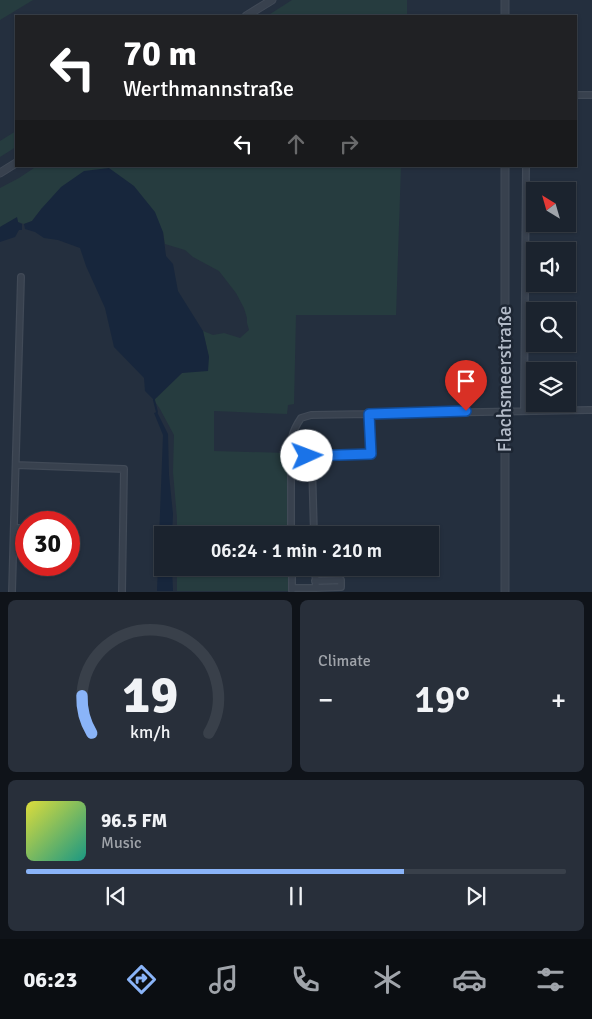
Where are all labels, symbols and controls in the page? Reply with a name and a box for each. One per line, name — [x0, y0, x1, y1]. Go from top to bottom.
text: 70 m — [123, 32, 197, 75]
icon: left — [40, 35, 105, 100]
text: Werthmannstraße — [123, 75, 294, 102]
icon: left — [229, 130, 257, 158]
icon: ahead — [282, 130, 310, 158]
icon: right — [335, 130, 363, 158]
north arrow — [526, 182, 576, 232]
map controls — [526, 182, 576, 412]
button: sound — [526, 242, 576, 292]
button: search — [526, 302, 576, 352]
street label: Flachsmeerstraße — [493, 306, 517, 452]
pin — [445, 360, 487, 411]
button: layers — [526, 362, 576, 412]
icon: arrive — [452, 367, 480, 395]
position arrow — [280, 429, 332, 481]
speed limit sign: 30 — [15, 511, 80, 576]
text: 06:24 · 1 min · 210 m — [211, 539, 382, 563]
text: Climate — [318, 651, 371, 671]
text: 19 — [122, 663, 178, 727]
text: 19° — [414, 676, 470, 723]
text: − — [318, 683, 333, 717]
text: + — [551, 683, 566, 717]
text: km/h — [130, 721, 170, 743]
text: 96.5 FM — [101, 809, 167, 833]
text: Music — [101, 833, 142, 853]
icon: previous — [102, 882, 130, 910]
icon: pause — [282, 882, 310, 910]
icon: next — [462, 882, 490, 910]
icon: directions — [124, 962, 159, 997]
icon: music — [206, 962, 241, 997]
icon: phone — [288, 962, 323, 997]
icon: climate — [370, 962, 405, 997]
icon: car — [452, 962, 487, 997]
icon: filters — [533, 962, 568, 997]
text: 06:23 — [23, 966, 77, 993]

